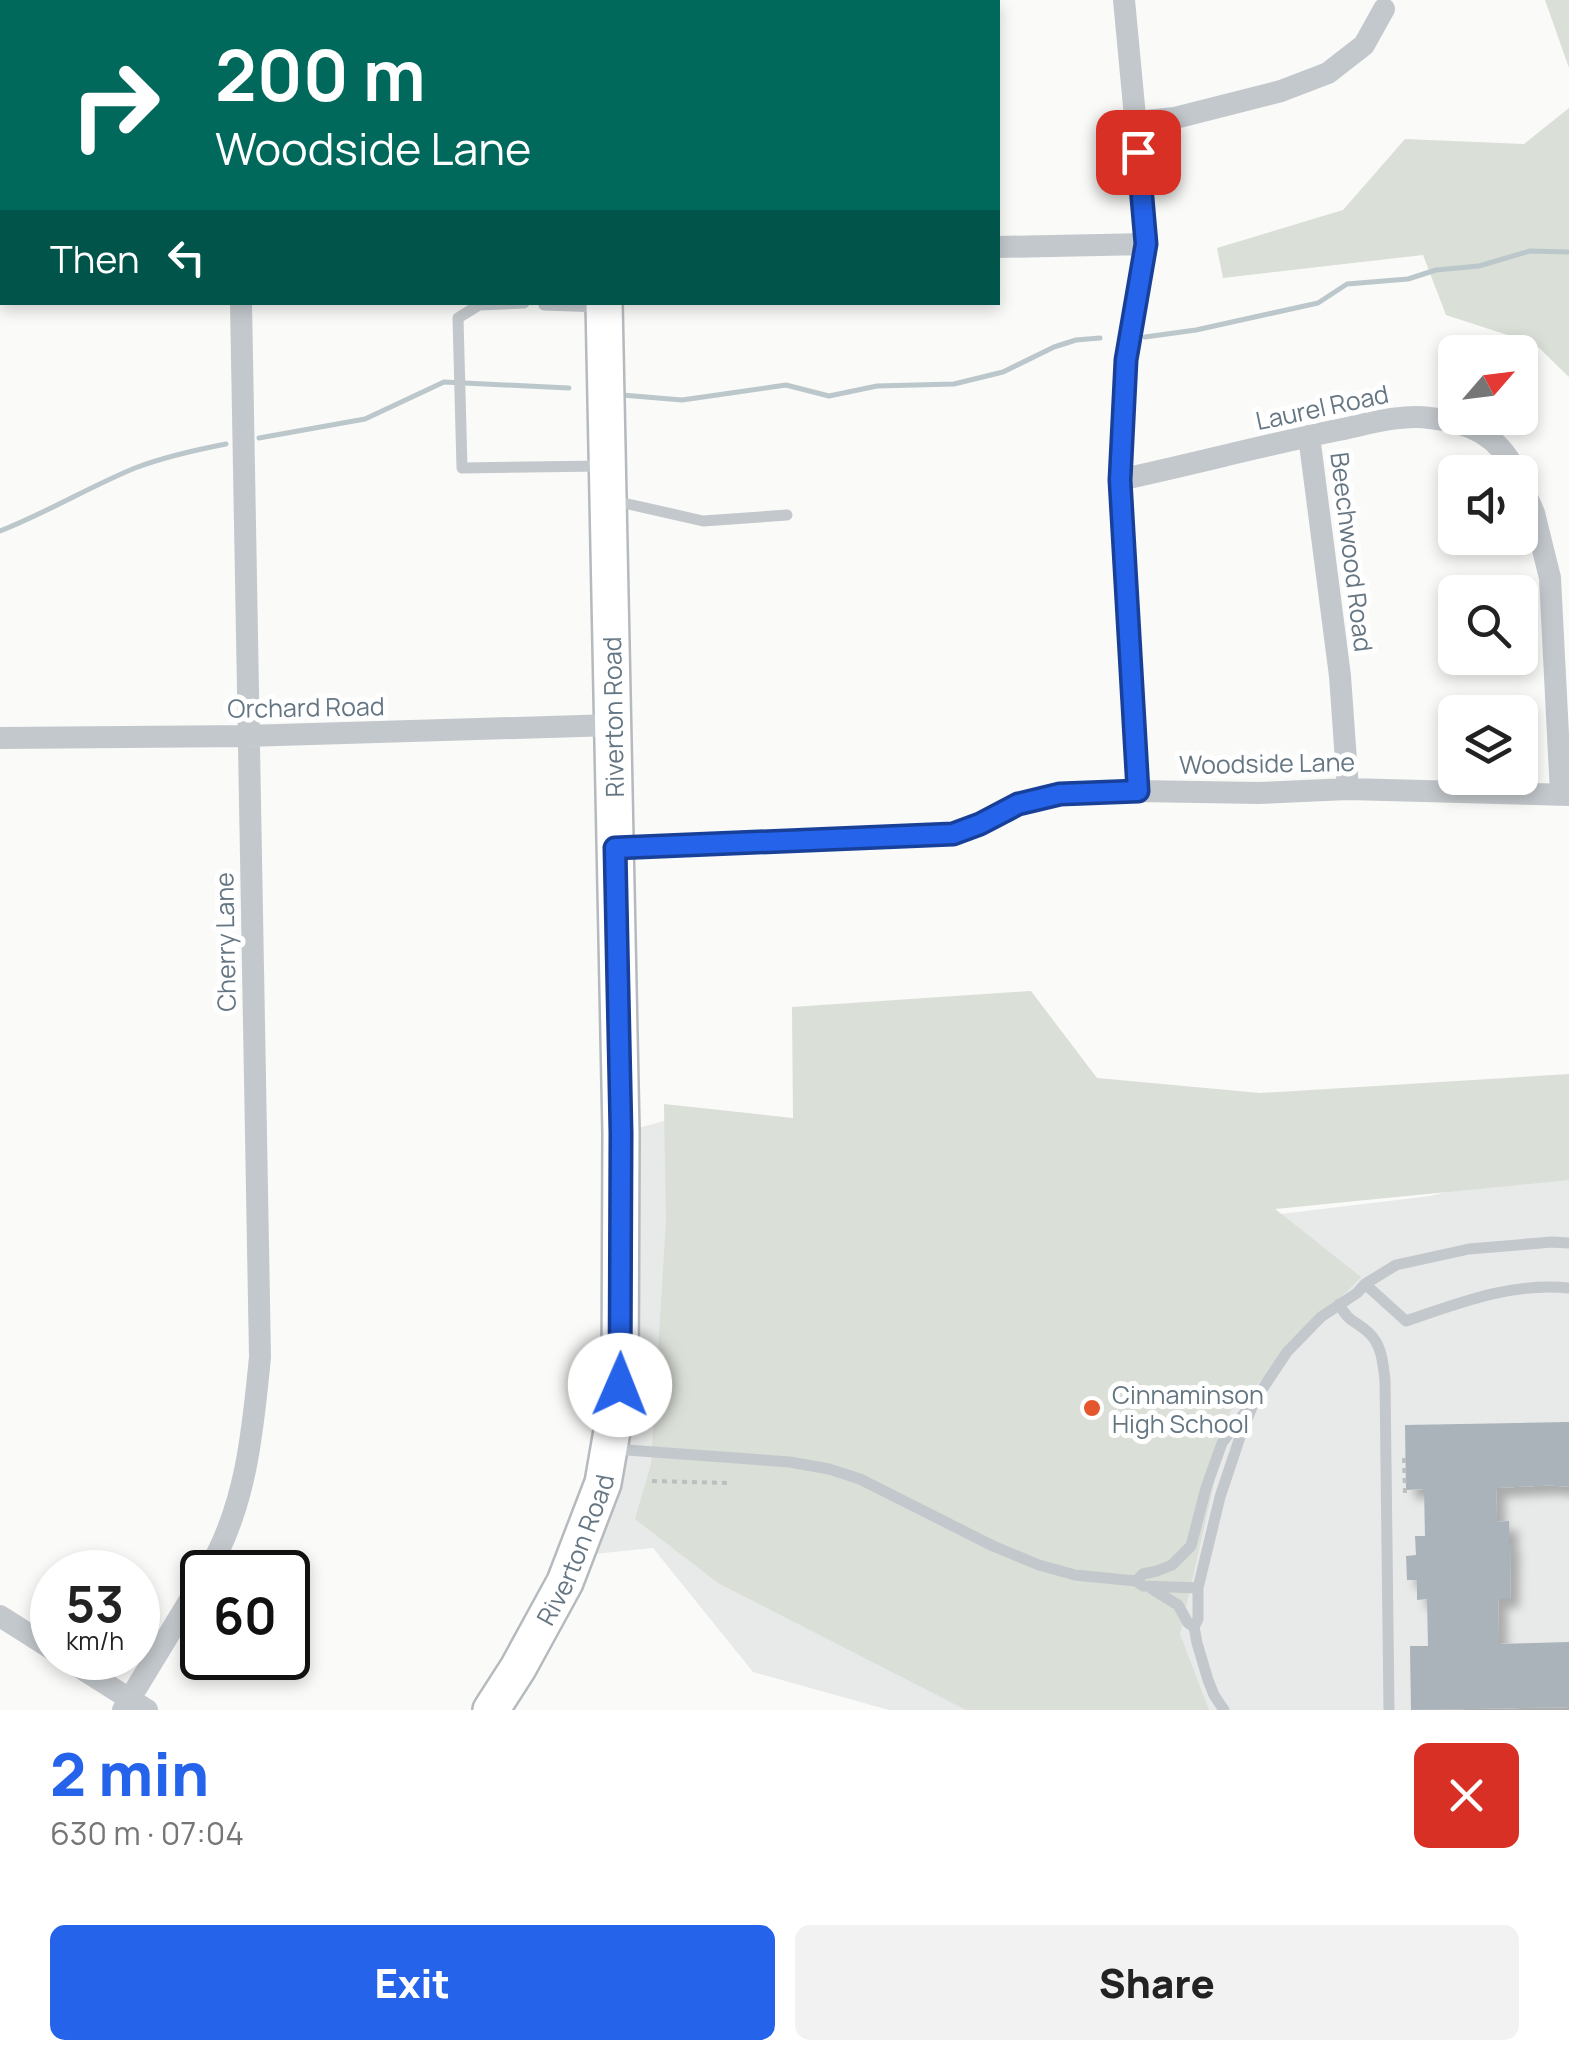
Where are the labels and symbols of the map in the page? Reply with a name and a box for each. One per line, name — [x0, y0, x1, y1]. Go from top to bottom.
pin — [1096, 110, 1181, 195]
north arrow — [1438, 335, 1538, 435]
street label: Laurel Road — [1252, 376, 1392, 438]
street label: Beechwood Road — [1322, 450, 1382, 654]
street label: Riverton Road — [594, 636, 632, 798]
street label: Orchard Road — [227, 688, 385, 726]
street label: Woodside Lane — [1179, 744, 1355, 782]
street label: Cherry Lane — [206, 872, 244, 1012]
position arrow — [568, 1333, 672, 1437]
place label: Cinnaminson High School — [1112, 1377, 1264, 1441]
marker: Cinnaminson High School — [1081, 1397, 1103, 1419]
street label: Riverton Road — [527, 1472, 622, 1631]
speed limit sign: 60 — [180, 1550, 310, 1680]

